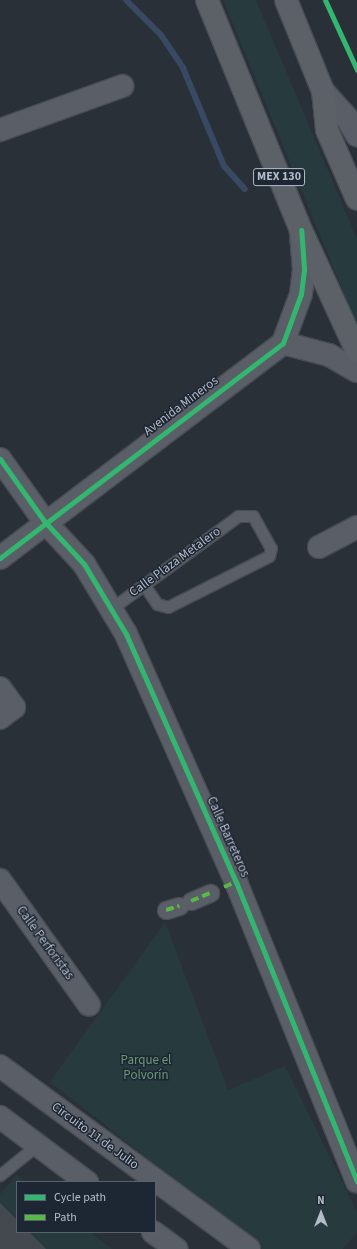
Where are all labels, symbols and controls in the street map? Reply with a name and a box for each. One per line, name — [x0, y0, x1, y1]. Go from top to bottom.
road number: MEX 130 — [253, 167, 305, 187]
street label: Avenida Mineros — [141, 373, 221, 439]
street label: Calle Plaza Metalero — [126, 524, 224, 600]
street label: Calle Barreteros — [203, 794, 253, 880]
street label: Calle Perforistas — [13, 903, 77, 983]
park label: Parque el Polvorín — [121, 1053, 171, 1084]
street label: Circuito 11 de Julio — [48, 1099, 142, 1173]
legend — [16, 1181, 156, 1233]
text: Cycle path — [54, 1189, 106, 1206]
north arrow — [301, 1193, 341, 1233]
text: N — [317, 1193, 325, 1208]
text: Path — [54, 1209, 77, 1226]

